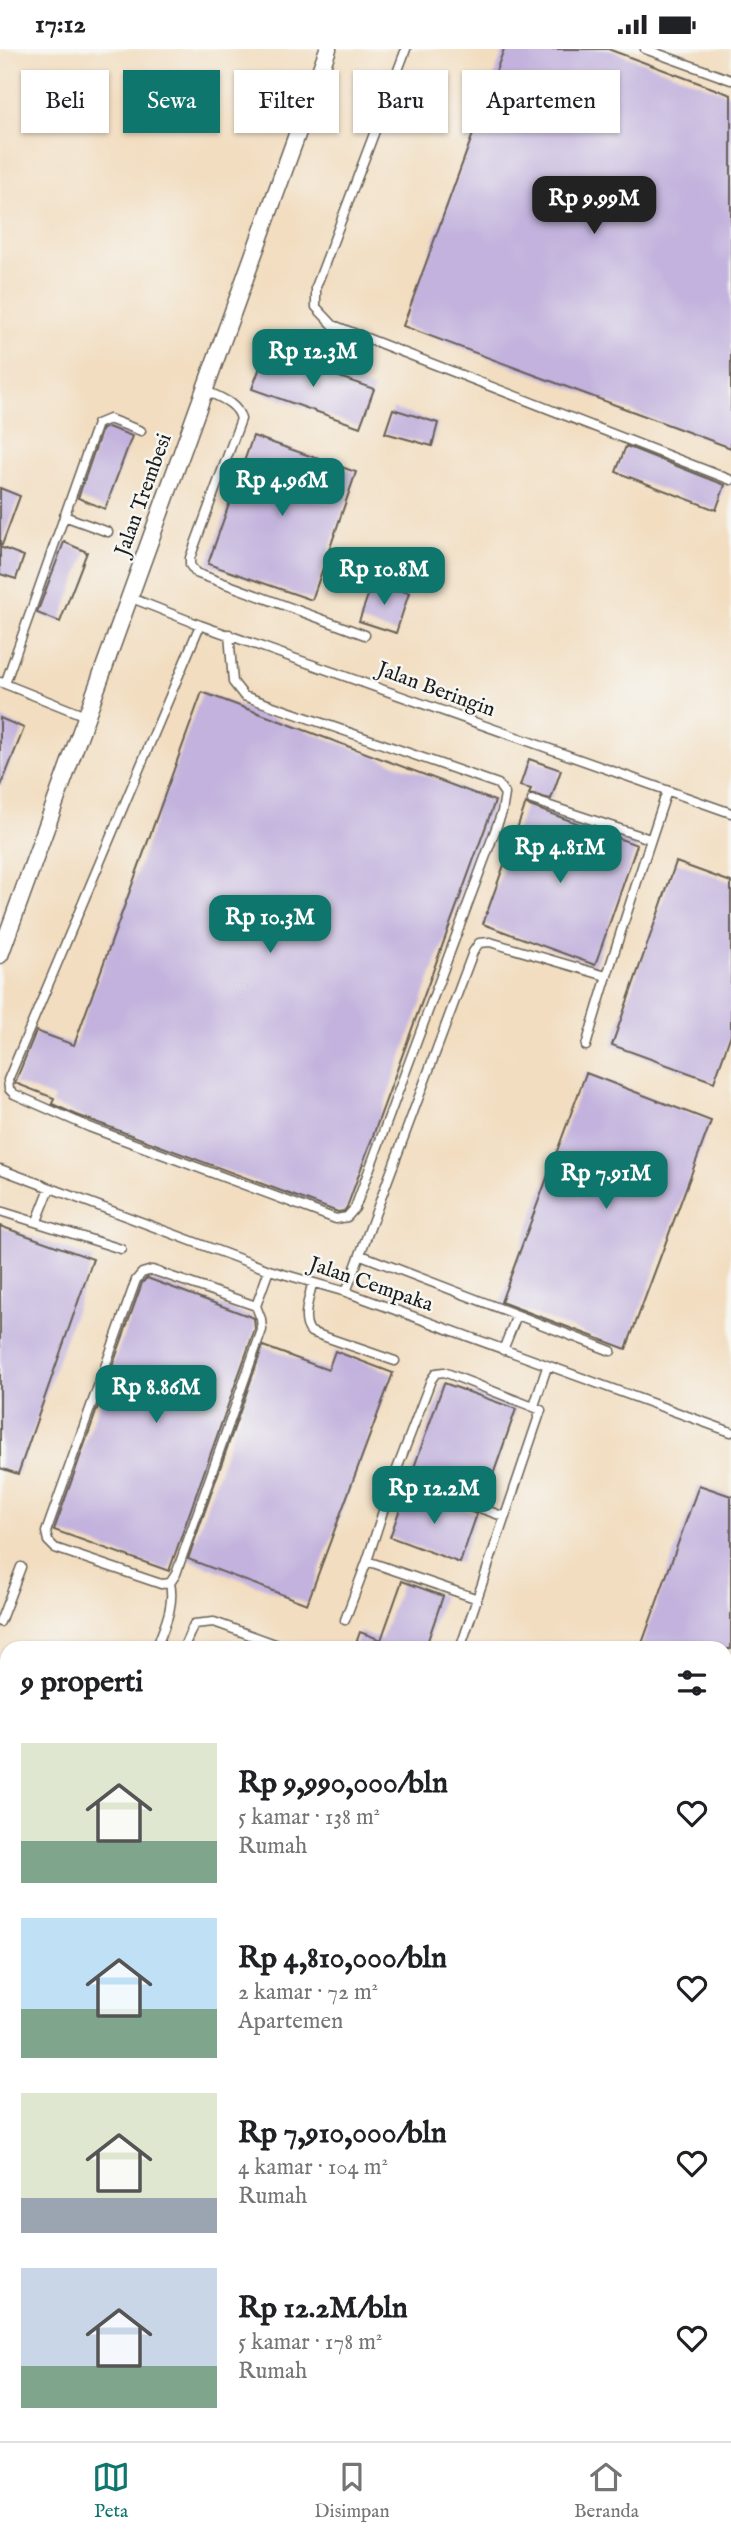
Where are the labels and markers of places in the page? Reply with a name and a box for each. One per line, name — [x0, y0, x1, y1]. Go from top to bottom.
pin: Rp 9.99M — [522, 177, 666, 236]
pin: Rp 12.3M — [241, 329, 385, 389]
pin: Rp 4.96M — [210, 459, 354, 518]
pin: Rp 10.8M — [312, 547, 456, 607]
pin: Rp 4.81M — [488, 825, 632, 885]
pin: Rp 10.3M — [198, 895, 342, 955]
pin: Rp 7.91M — [534, 1151, 678, 1211]
pin: Rp 8.86M — [84, 1365, 228, 1425]
pin: Rp 12.2M — [362, 1467, 506, 1526]

